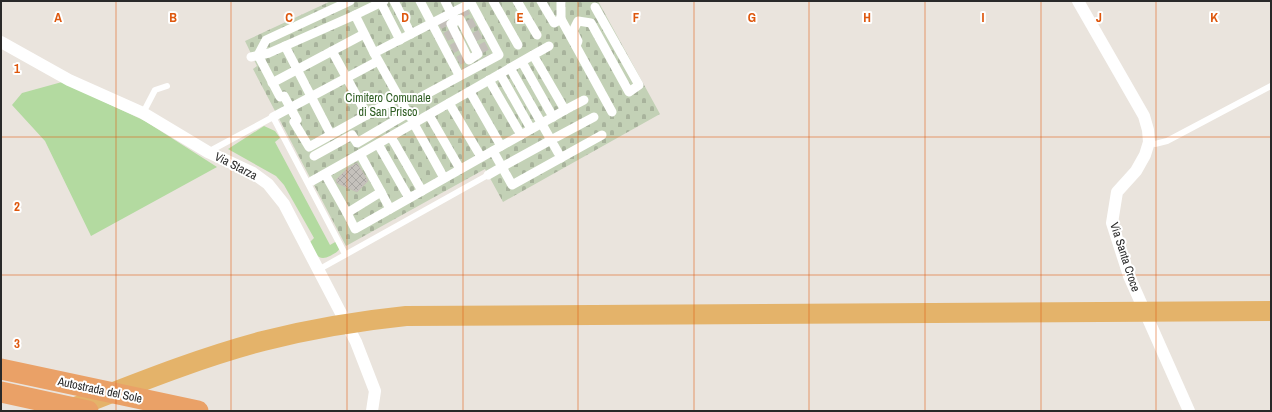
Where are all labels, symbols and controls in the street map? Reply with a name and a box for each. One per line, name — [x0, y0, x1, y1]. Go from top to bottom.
text: A — [54, 9, 62, 26]
text: B — [169, 9, 177, 26]
text: C — [285, 9, 293, 26]
text: D — [401, 9, 409, 26]
text: E — [516, 9, 524, 26]
text: F — [633, 9, 640, 26]
text: G — [748, 9, 756, 26]
text: H — [863, 9, 871, 26]
text: I — [982, 9, 985, 26]
text: J — [1096, 9, 1102, 26]
text: K — [1210, 9, 1218, 26]
text: 1 — [14, 60, 20, 77]
park label: Cimitero Comunale di San Prisco — [345, 90, 431, 120]
street label: Via Starza — [212, 148, 260, 184]
text: 2 — [14, 198, 20, 215]
street label: Via Santa Croce — [1106, 220, 1144, 294]
text: 3 — [14, 335, 20, 352]
street label: Autostrada del Sole — [55, 373, 144, 407]

